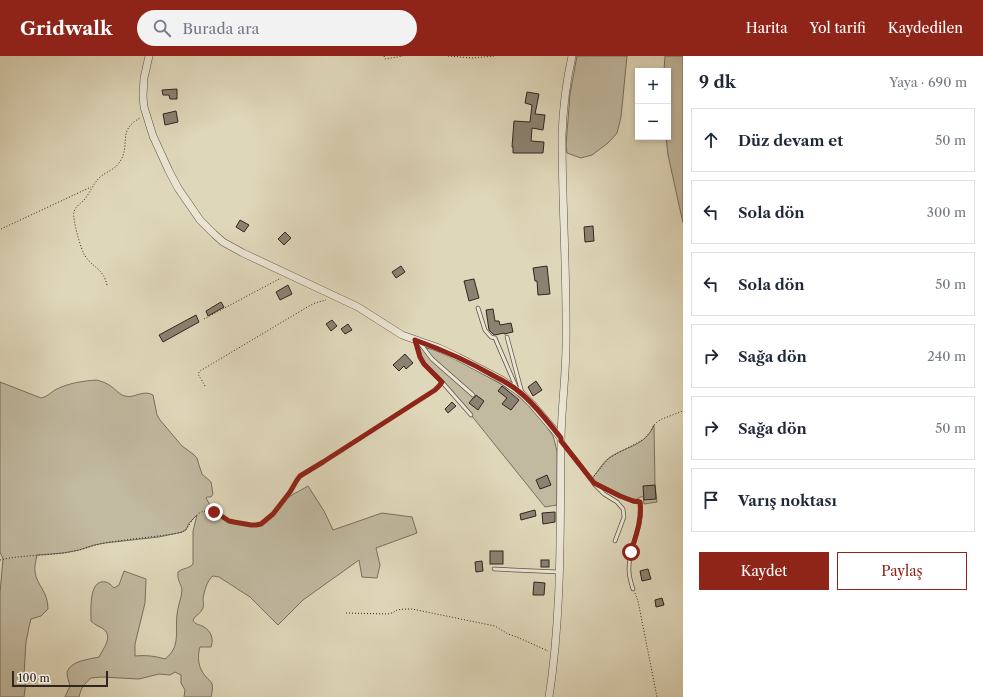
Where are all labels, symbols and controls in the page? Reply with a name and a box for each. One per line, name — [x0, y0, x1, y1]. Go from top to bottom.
search box — [137, 10, 417, 46]
text: Gridwalk — [20, 17, 113, 40]
icon: search — [151, 17, 173, 39]
text: Burada ara — [183, 19, 259, 38]
text: Harita — [746, 19, 788, 37]
text: Yol tarifi — [810, 19, 866, 37]
text: Kaydedilen — [888, 19, 963, 37]
map controls — [635, 68, 671, 140]
button: + — [635, 68, 671, 104]
text: 9 dk — [699, 72, 736, 92]
text: Yaya · 690 m — [889, 74, 967, 90]
button: − — [635, 104, 671, 140]
icon: ahead — [700, 129, 722, 151]
text: Düz devam et — [738, 131, 843, 150]
text: 50 m — [935, 132, 966, 148]
icon: left — [700, 201, 722, 223]
text: Sola dön — [738, 203, 805, 222]
text: 300 m — [927, 204, 966, 220]
icon: left — [700, 273, 722, 295]
text: Sola dön — [738, 275, 805, 294]
text: 50 m — [935, 276, 966, 292]
icon: right — [700, 345, 722, 367]
text: Sağa dön — [738, 347, 807, 366]
text: 240 m — [927, 348, 966, 364]
icon: right — [700, 417, 722, 439]
text: Sağa dön — [738, 419, 807, 438]
text: 50 m — [935, 420, 966, 436]
icon: arrive — [700, 489, 722, 511]
text: Varış noktası — [738, 491, 837, 510]
route end — [205, 503, 223, 521]
route start — [622, 543, 640, 561]
button: Kaydet — [699, 552, 829, 590]
button: Paylaş — [837, 552, 967, 590]
scale bar — [12, 669, 108, 688]
text: 100 m — [18, 671, 50, 685]

